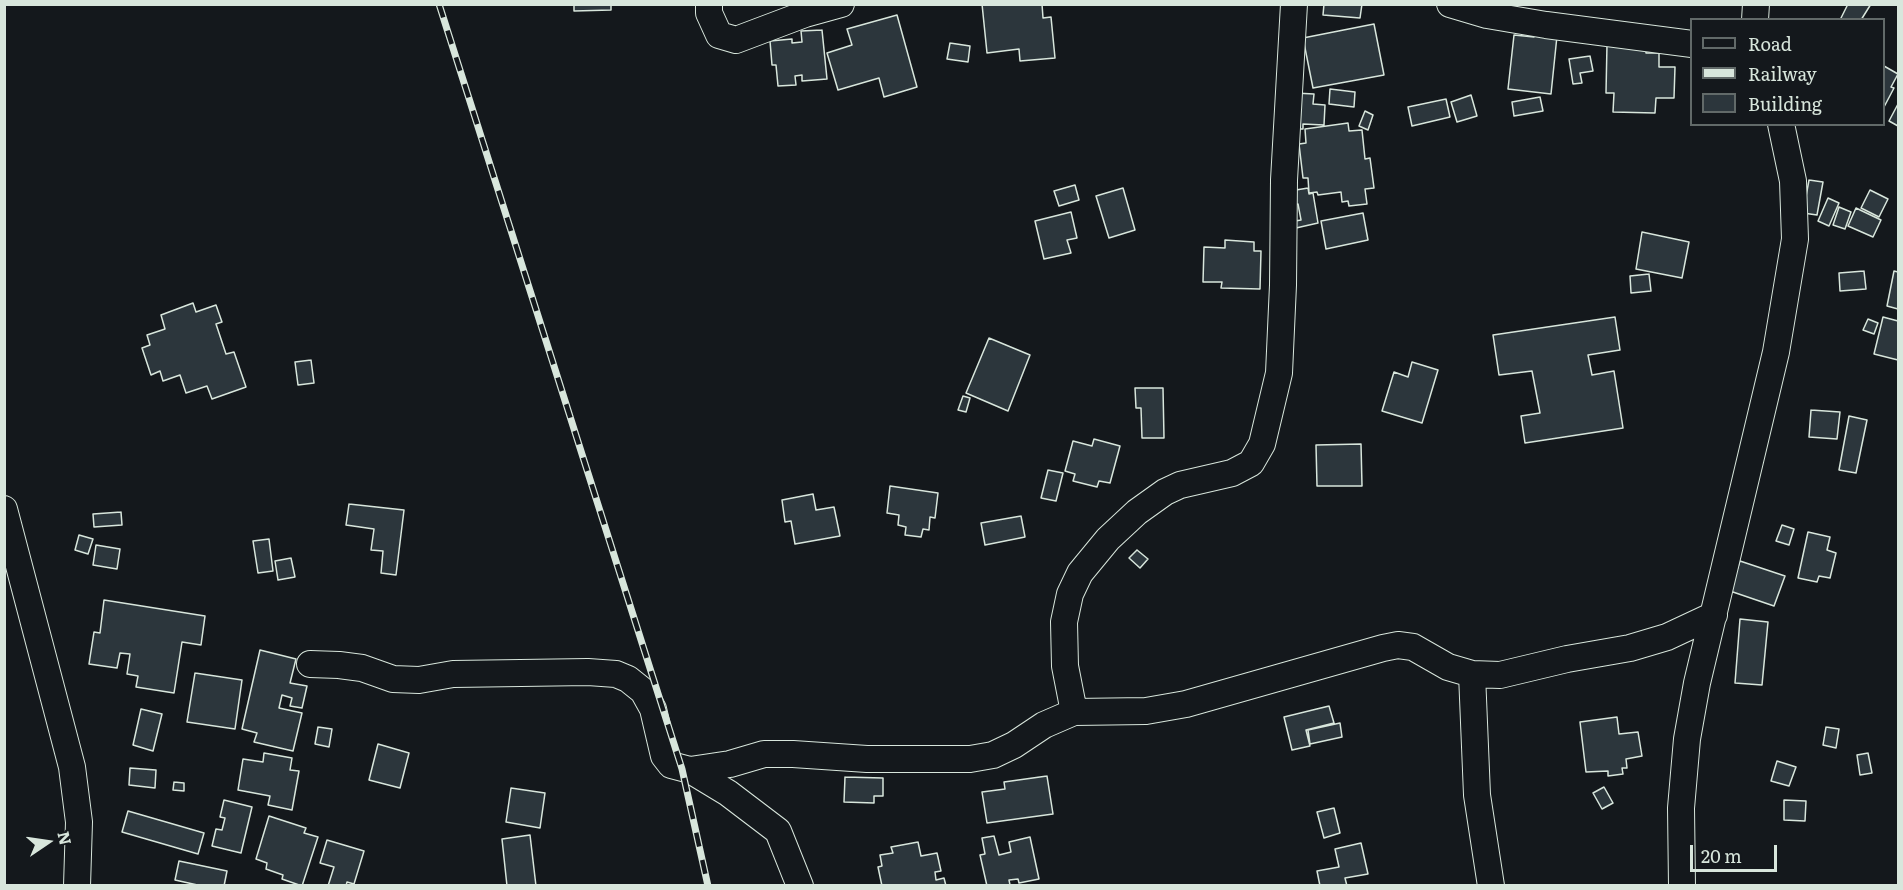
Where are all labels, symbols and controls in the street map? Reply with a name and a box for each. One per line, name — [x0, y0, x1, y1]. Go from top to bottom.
legend — [1690, 18, 1885, 126]
text: Road — [1748, 30, 1792, 57]
text: Railway — [1748, 60, 1817, 87]
text: Building — [1748, 90, 1822, 117]
north arrow — [18, 812, 78, 872]
text: N — [52, 829, 79, 847]
scale bar — [1693, 833, 1780, 871]
text: 20 m — [1701, 842, 1742, 869]

